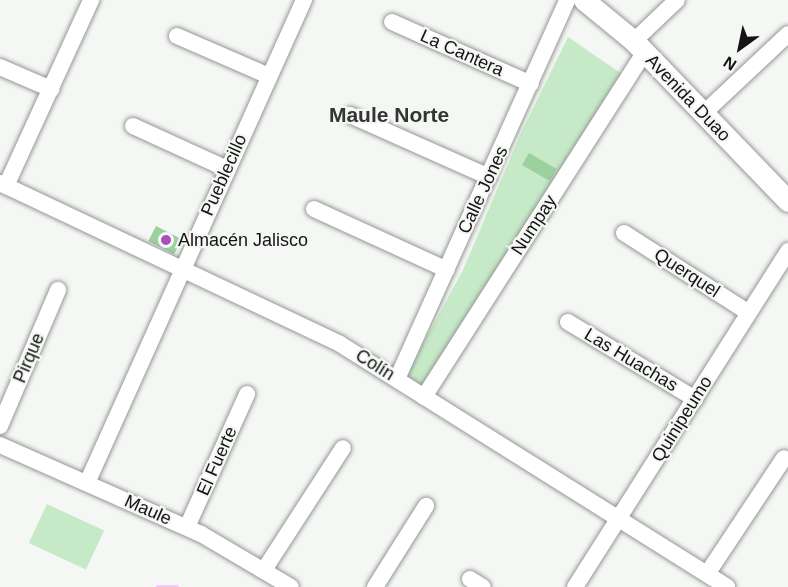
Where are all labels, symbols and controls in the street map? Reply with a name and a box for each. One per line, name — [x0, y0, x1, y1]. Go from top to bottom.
north arrow — [710, 18, 770, 78]
street label: La Cantera — [417, 25, 507, 81]
street label: Avenida Duao — [641, 50, 735, 146]
text: N — [720, 53, 739, 74]
district label: Maule Norte — [329, 102, 449, 128]
street label: Pueblecillo — [196, 131, 252, 219]
street label: Calle Jones — [453, 143, 513, 237]
street label: Numpay — [507, 191, 561, 259]
place label: Almacén Jalisco — [178, 229, 308, 251]
marker: Almacén Jalisco — [159, 233, 173, 247]
street label: Querquel — [650, 244, 724, 302]
street label: Las Huachas — [580, 324, 682, 396]
street label: Pirque — [9, 330, 49, 386]
street label: Colín — [351, 345, 399, 385]
street label: Quinipeumo — [647, 372, 717, 466]
street label: El Fuerte — [192, 423, 242, 499]
street label: Maule — [121, 490, 175, 530]

